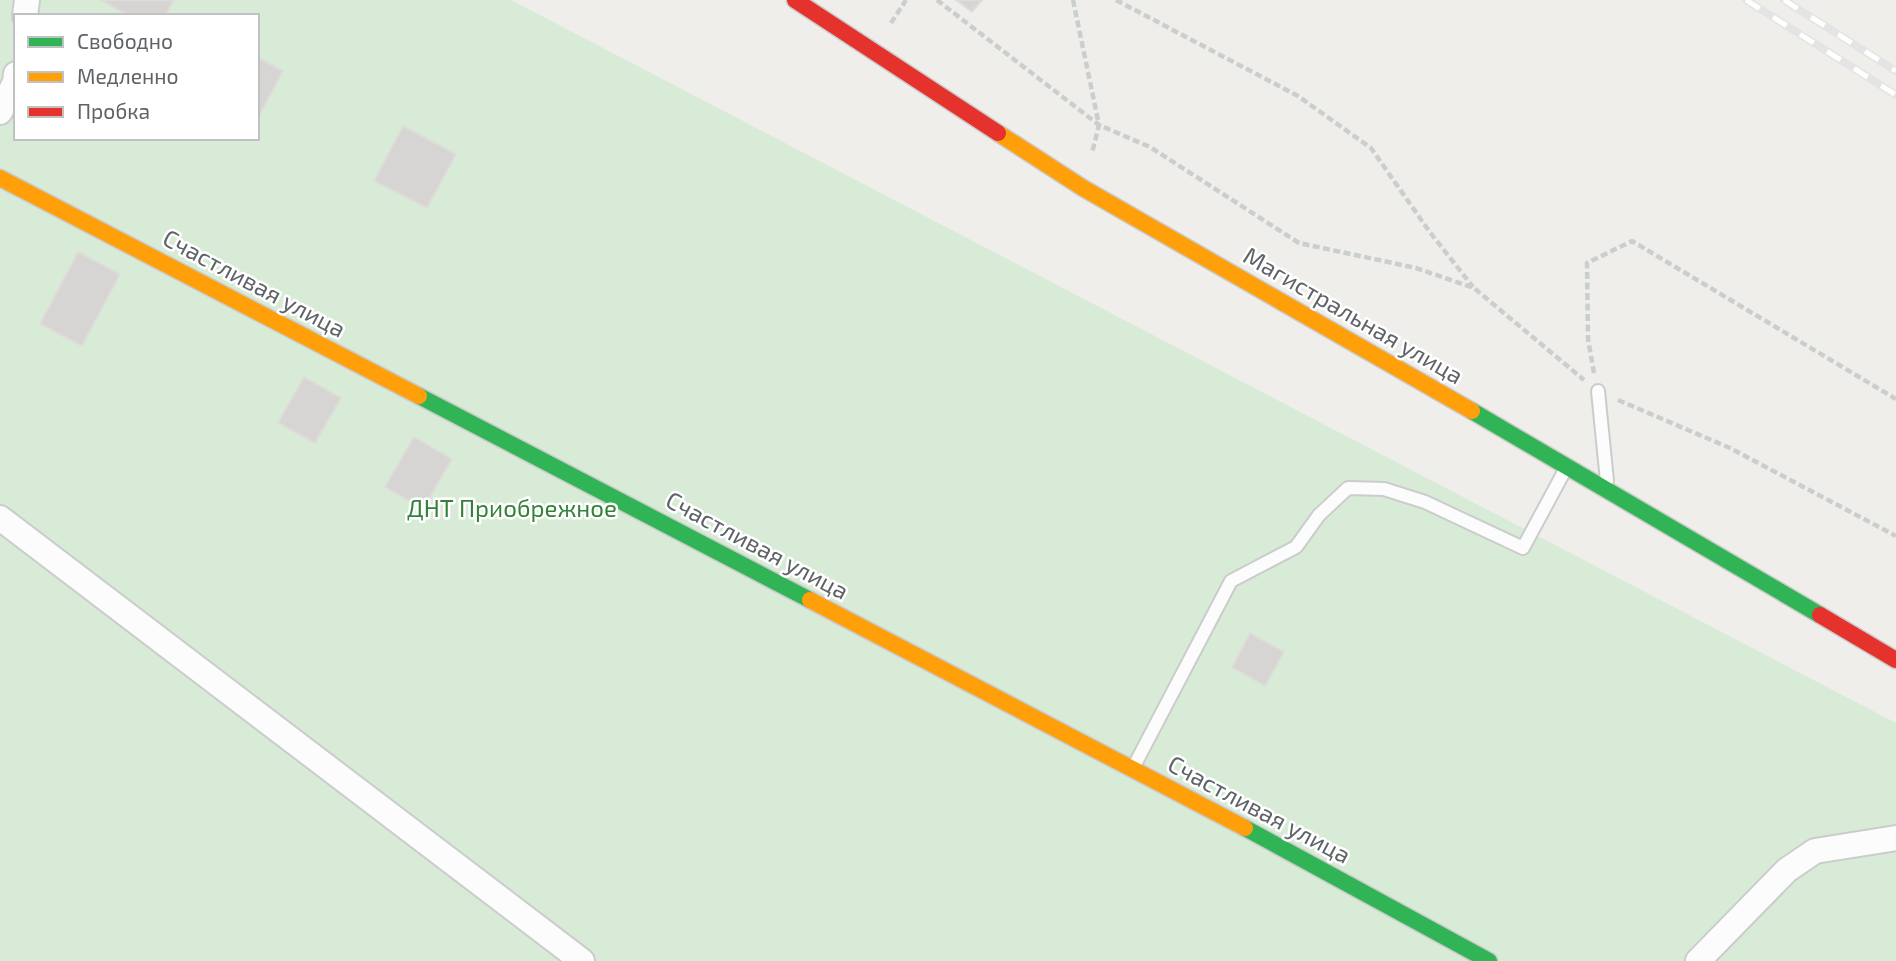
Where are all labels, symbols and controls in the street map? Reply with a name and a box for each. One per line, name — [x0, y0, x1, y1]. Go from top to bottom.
legend — [14, 14, 259, 140]
text: Свободно — [77, 28, 173, 53]
text: Медленно — [77, 63, 179, 88]
text: Пробка — [77, 98, 150, 123]
street label: Счастливая улица — [158, 222, 351, 344]
street label: Магистральная улица — [1238, 240, 1469, 390]
street label: Счастливая улица — [661, 484, 854, 606]
park label: ДНТ Приобрежное — [407, 493, 617, 522]
street label: Счастливая улица — [1163, 748, 1356, 870]

